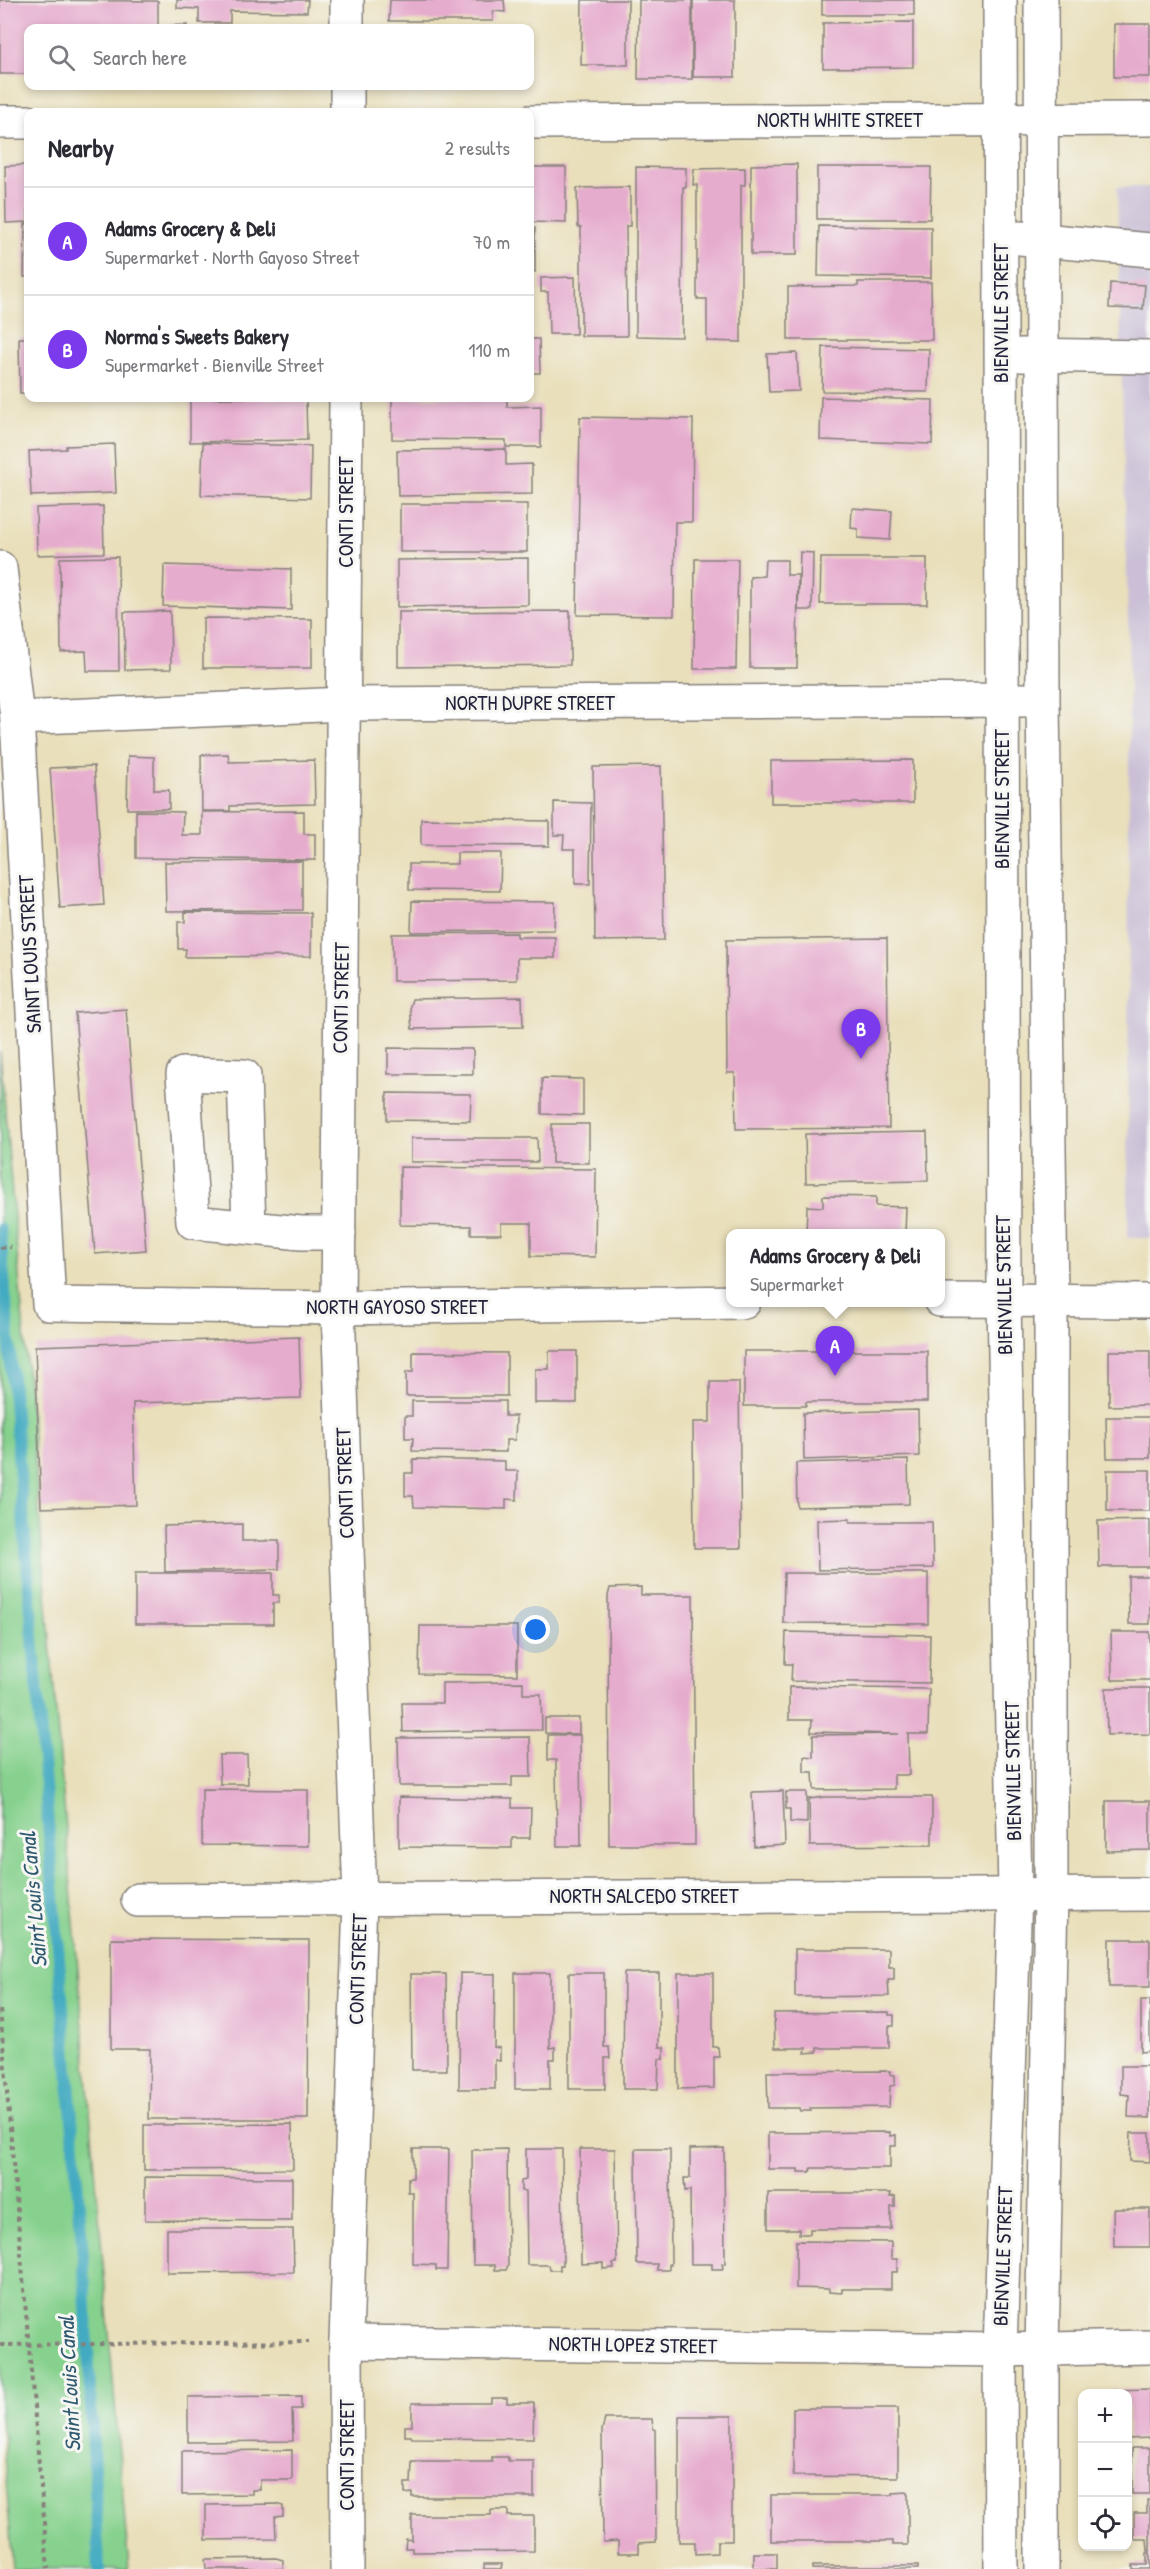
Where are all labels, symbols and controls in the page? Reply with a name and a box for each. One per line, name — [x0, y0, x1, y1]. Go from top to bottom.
search box — [24, 24, 534, 90]
icon: search — [45, 41, 78, 74]
text: Search here — [93, 42, 187, 72]
street label: NORTH WHITE STREET — [757, 105, 924, 134]
text: Nearby — [48, 130, 114, 165]
text: 2 results — [445, 134, 510, 161]
text: Adams Grocery & Deli — [105, 213, 276, 243]
text: A — [63, 228, 72, 255]
text: 70 m — [473, 228, 510, 255]
street label: BIENVILLE STREET — [986, 242, 1015, 383]
text: Supermarket · North Gayoso Street — [105, 243, 359, 270]
text: Norma's Sweets Bakery — [105, 321, 289, 351]
text: B — [62, 336, 73, 363]
text: 110 m — [468, 336, 510, 363]
text: Supermarket · Bienville Street — [105, 351, 324, 378]
street label: CONTI STREET — [331, 455, 360, 568]
street label: NORTH DUPRE STREET — [445, 688, 616, 717]
street label: BIENVILLE STREET — [987, 728, 1016, 869]
street label: SAINT LOUIS STREET — [11, 873, 48, 1034]
street label: CONTI STREET — [325, 941, 356, 1054]
pin: B — [842, 1010, 880, 1059]
street label: BIENVILLE STREET — [988, 1214, 1019, 1355]
popup — [726, 1229, 945, 1307]
text: Adams Grocery & Deli — [750, 1240, 921, 1270]
text: Supermarket — [750, 1270, 844, 1297]
street label: NORTH GAYOSO STREET — [306, 1292, 489, 1321]
pin: A — [816, 1326, 854, 1376]
street label: CONTI STREET — [328, 1426, 361, 1539]
your location — [521, 1615, 550, 1644]
street label: BIENVILLE STREET — [997, 1700, 1028, 1841]
water label: Saint Louis Canal — [12, 1830, 54, 1969]
street label: NORTH SALCEDO STREET — [549, 1881, 740, 1910]
street label: CONTI STREET — [341, 1912, 374, 2025]
street label: BIENVILLE STREET — [986, 2184, 1019, 2326]
water label: Saint Louis Canal — [50, 2314, 88, 2453]
street label: NORTH LOPEZ STREET — [548, 2329, 719, 2360]
map controls — [1078, 2389, 1132, 2551]
button: + — [1078, 2389, 1132, 2443]
street label: CONTI STREET — [332, 2398, 361, 2511]
button: − — [1078, 2443, 1132, 2497]
button: locate — [1078, 2497, 1132, 2551]

